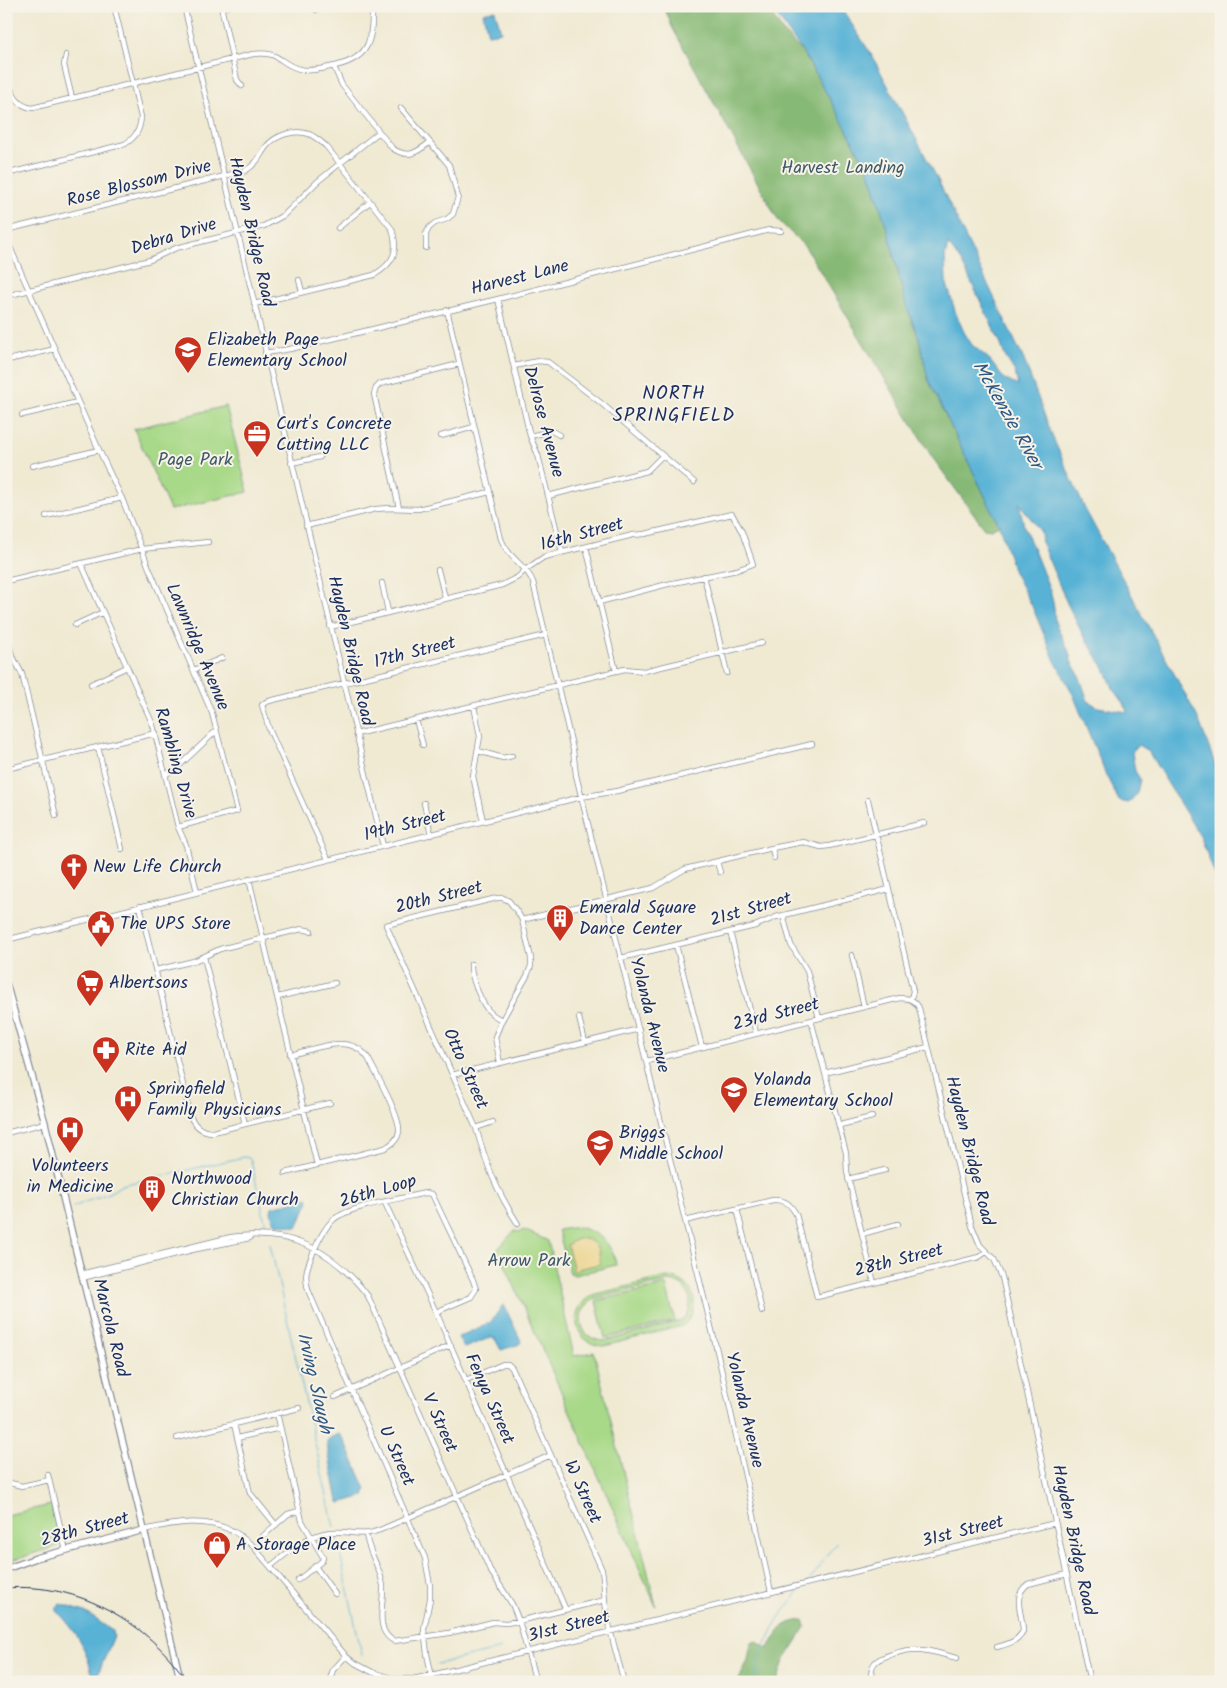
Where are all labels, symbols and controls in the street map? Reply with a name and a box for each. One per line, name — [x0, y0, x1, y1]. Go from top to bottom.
street label: Rose Blossom Drive — [64, 152, 214, 216]
street label: Hayden Bridge Road — [220, 154, 283, 311]
park label: Harvest Landing — [781, 154, 905, 183]
street label: Debra Drive — [128, 210, 220, 264]
street label: Harvest Lane — [468, 252, 572, 304]
place label: Elizabeth Page Elementary School — [207, 326, 348, 376]
school or university icon: Elizabeth Page Elementary School — [173, 335, 203, 374]
water label: McKenzie River — [964, 355, 1052, 478]
street label: Delrose Avenue — [514, 363, 572, 481]
district label: NORTH SPRINGFIELD — [613, 379, 735, 431]
place label: Curt's Concrete Cutting LLC — [276, 410, 392, 460]
office icon: Curt's Concrete Cutting LLC — [242, 419, 272, 458]
park label: Page Park — [158, 446, 233, 475]
street label: 16th Street — [537, 510, 628, 560]
street label: Hayden Bridge Road — [319, 573, 382, 730]
street label: Lawnridge Avenue — [157, 579, 237, 715]
street label: 17th Street — [371, 629, 460, 677]
street label: Rambling Drive — [145, 704, 205, 822]
street label: 19th Street — [361, 802, 450, 850]
church icon: New Life Church — [59, 852, 89, 891]
place label: New Life Church — [93, 853, 222, 882]
street label: 20th Street — [392, 873, 487, 923]
street label: 21st Street — [707, 884, 796, 935]
place label: Emerald Square Dance Center — [579, 894, 696, 944]
building icon: Emerald Square Dance Center — [545, 903, 575, 942]
public building icon: The UPS Store — [86, 909, 116, 948]
place label: The UPS Store — [120, 910, 231, 939]
street label: Yolanda Avenue — [621, 954, 677, 1076]
supermarket icon: Albertsons — [75, 968, 105, 1007]
place label: Albertsons — [109, 969, 188, 998]
street label: 23rd Street — [730, 990, 823, 1040]
street label: Otto Street — [434, 1024, 496, 1115]
pharmacy icon: Rite Aid — [91, 1035, 121, 1074]
place label: Rite Aid — [125, 1036, 187, 1065]
place label: Yolanda Elementary School — [753, 1066, 894, 1116]
street label: Hayden Bridge Road — [936, 1073, 1002, 1230]
place label: Springfield Family Physicians — [147, 1075, 282, 1125]
school or university icon: Yolanda Elementary School — [719, 1075, 749, 1114]
hospital icon: Springfield Family Physicians — [113, 1084, 143, 1123]
hospital icon: Volunteers in Medicine — [55, 1115, 85, 1154]
place label: Briggs Middle School — [619, 1119, 724, 1169]
school or university icon: Briggs Middle School — [585, 1128, 615, 1167]
place label: Volunteers in Medicine — [27, 1152, 113, 1202]
place label: Northwood Christian Church — [171, 1165, 299, 1215]
street label: 26th Loop — [336, 1167, 420, 1217]
building icon: Northwood Christian Church — [137, 1174, 167, 1213]
street label: 28th Street — [851, 1236, 948, 1286]
park label: Arrow Park — [488, 1247, 571, 1276]
street label: Marcola Road — [84, 1276, 137, 1381]
water label: Irving Slough — [288, 1329, 341, 1438]
street label: Fenya Street — [456, 1349, 522, 1450]
street label: Yolanda Avenue — [717, 1349, 771, 1471]
street label: V Street — [413, 1389, 465, 1458]
street label: U Street — [370, 1421, 423, 1492]
street label: W Street — [555, 1456, 609, 1529]
street label: Hayden Bridge Road — [1043, 1462, 1103, 1619]
street label: 28th Street — [37, 1504, 134, 1556]
street label: 31st Street — [919, 1508, 1008, 1556]
shop icon: A Storage Place — [202, 1530, 232, 1569]
place label: A Storage Place — [236, 1531, 356, 1560]
street label: 31st Street — [525, 1603, 614, 1651]

